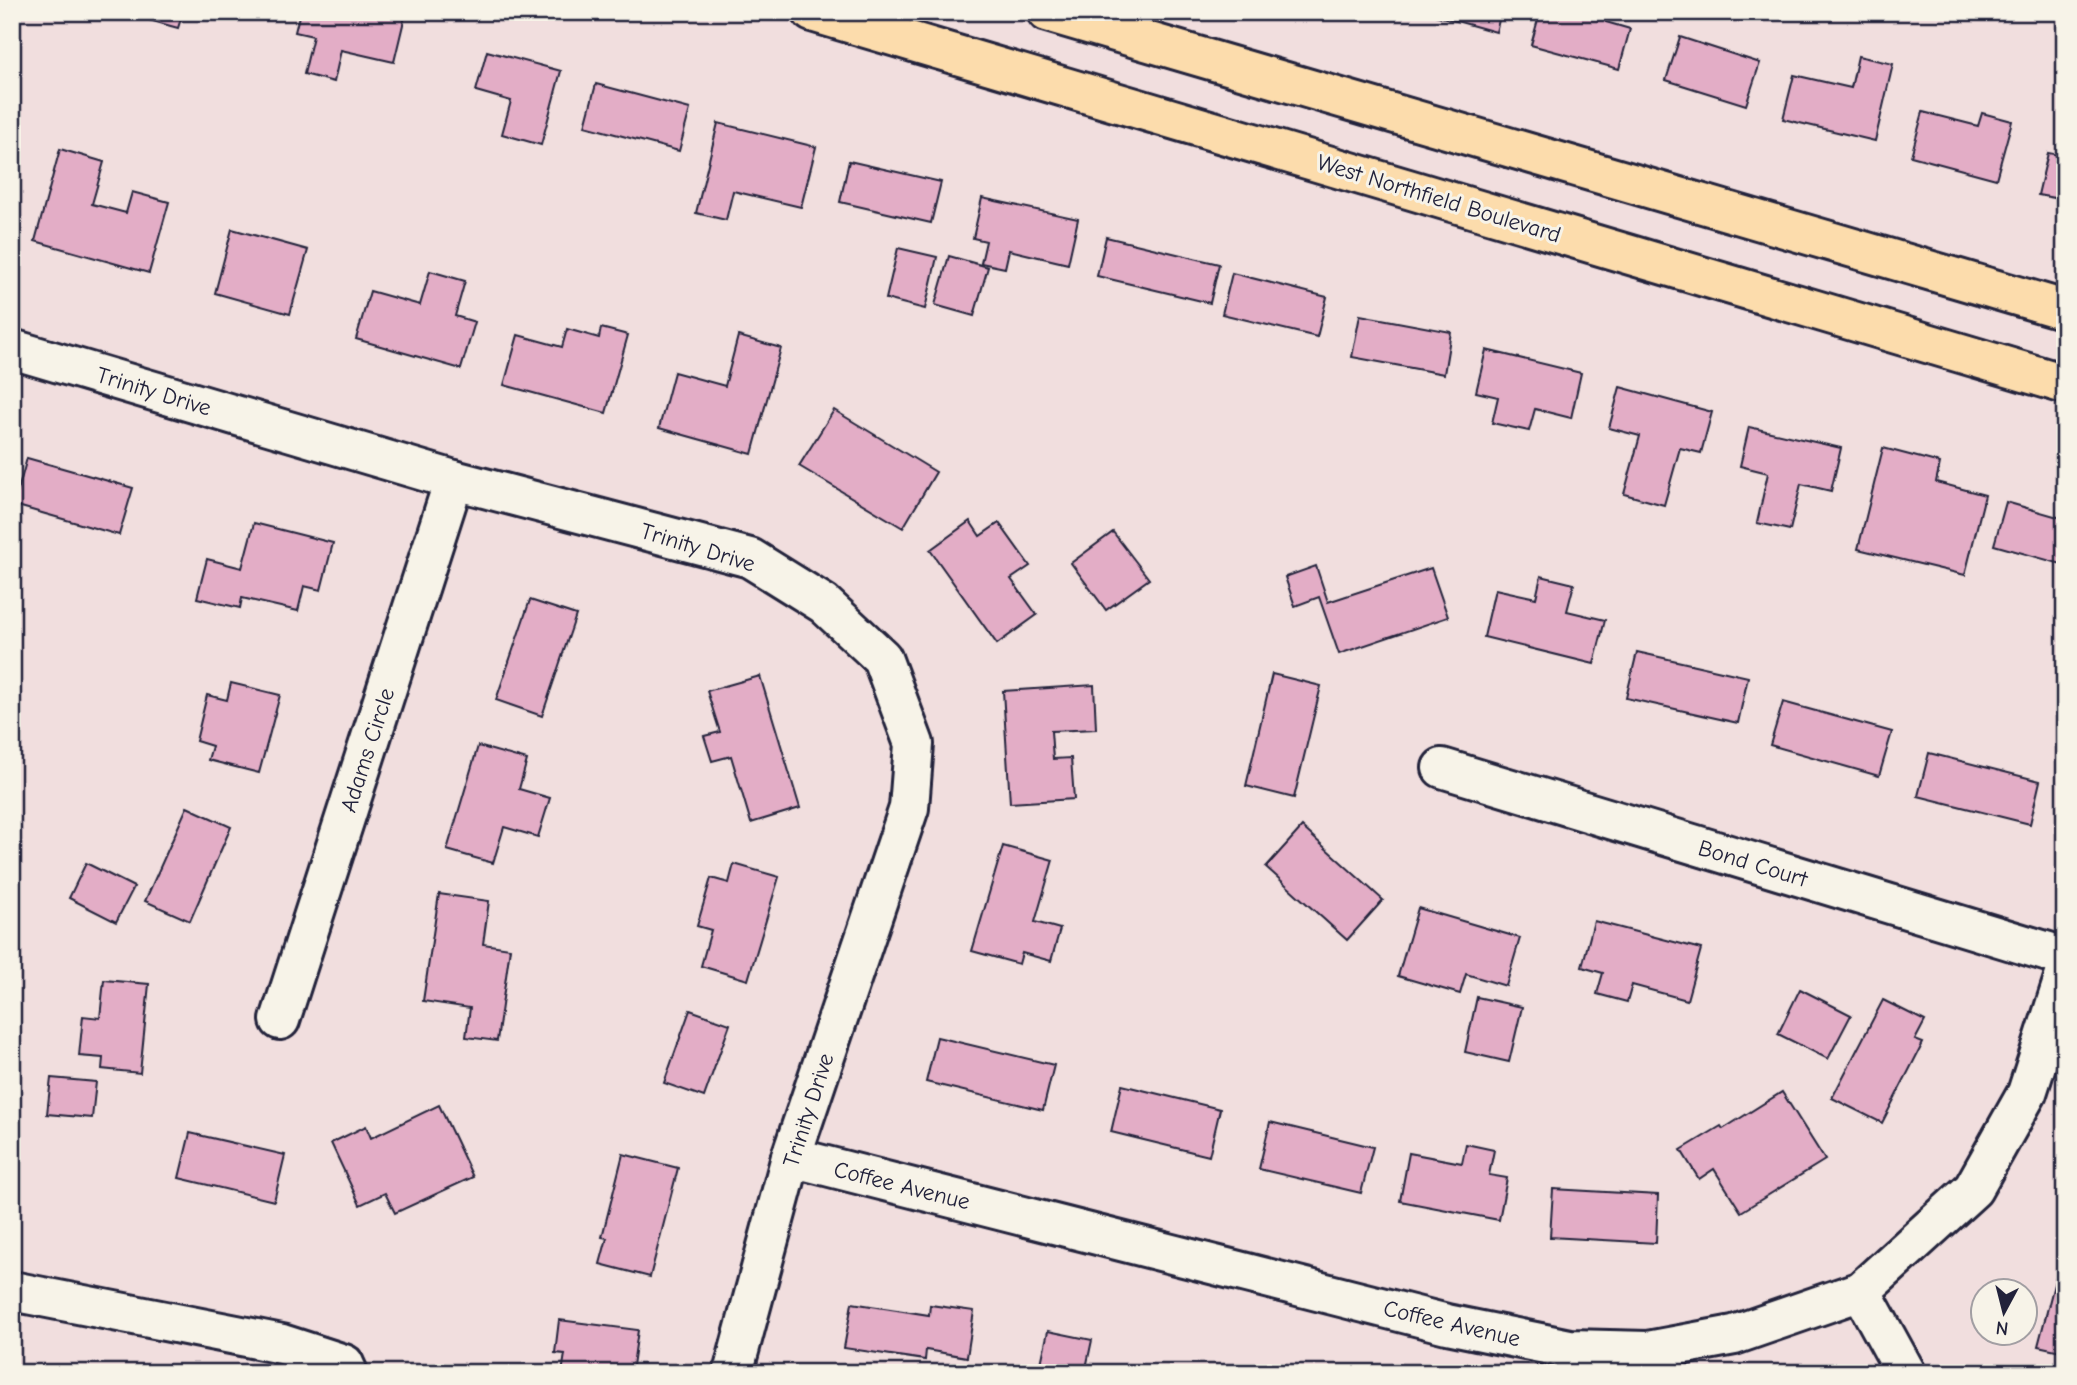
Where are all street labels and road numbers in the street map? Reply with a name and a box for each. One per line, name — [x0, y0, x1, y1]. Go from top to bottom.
street label: West Northfield Boulevard — [1314, 149, 1564, 248]
street label: Trinity Drive — [93, 361, 214, 422]
street label: Trinity Drive — [637, 517, 758, 578]
street label: Adams Circle — [335, 685, 400, 816]
street label: Bond Court — [1695, 834, 1812, 893]
street label: Trinity Drive — [777, 1050, 840, 1171]
street label: Coffee Avenue — [831, 1156, 973, 1215]
street label: Coffee Avenue — [1381, 1295, 1523, 1352]

